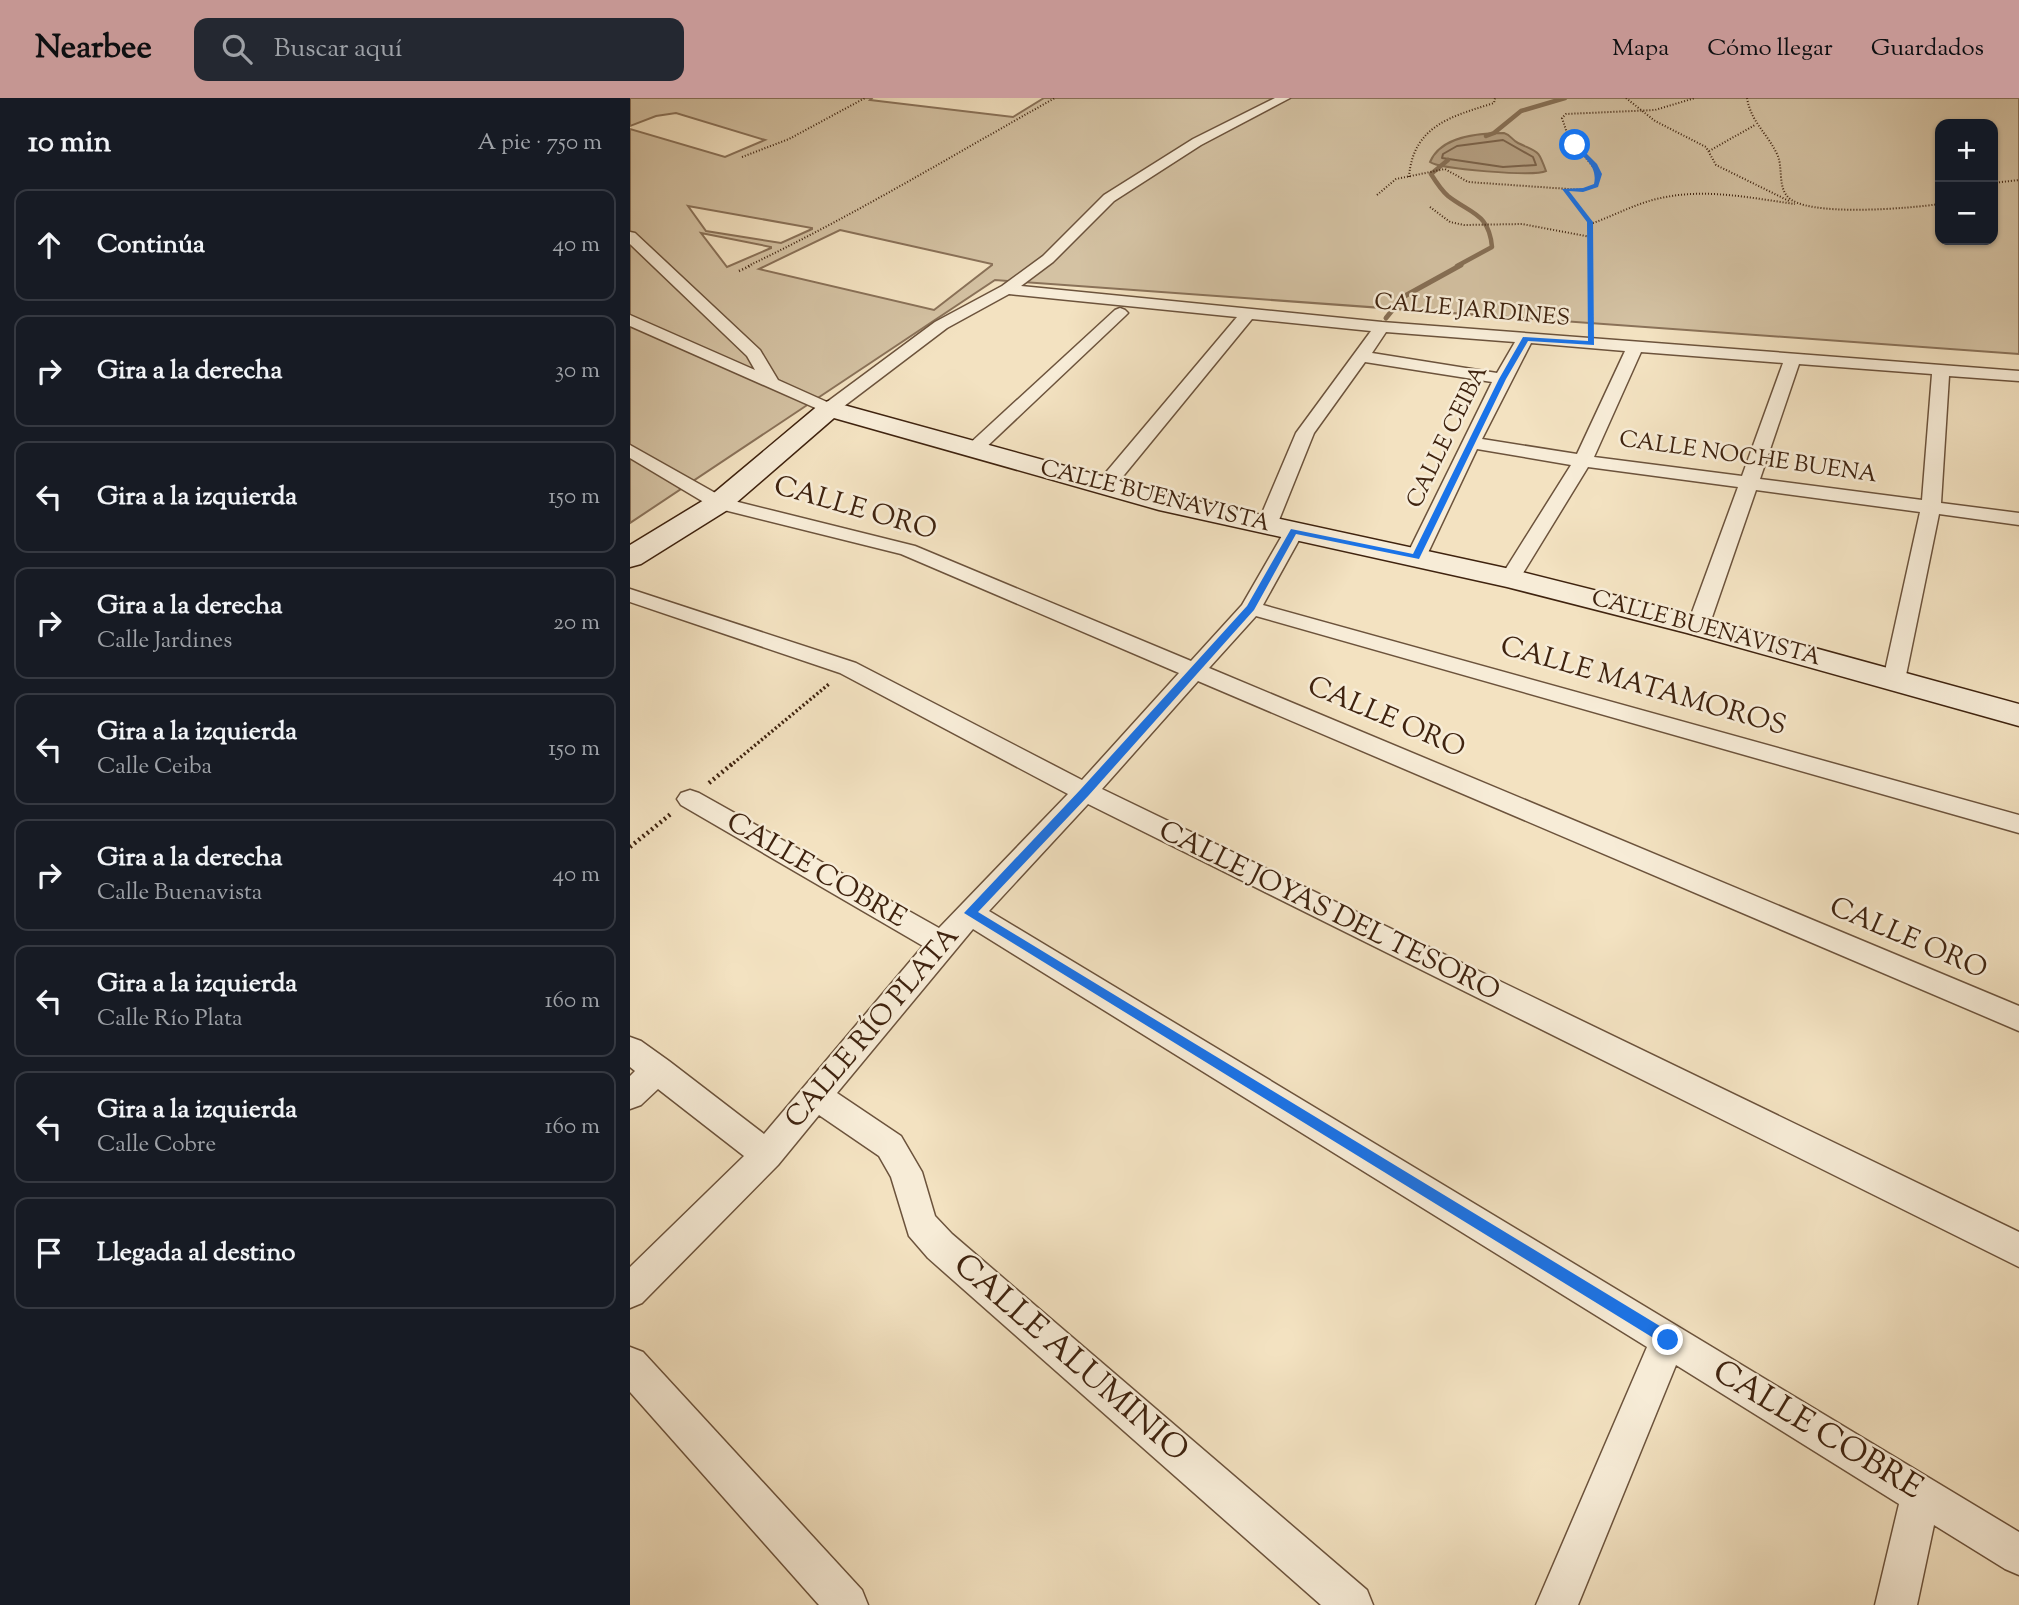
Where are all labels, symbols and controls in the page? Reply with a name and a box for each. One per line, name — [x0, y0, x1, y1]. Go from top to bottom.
search box — [194, 18, 684, 81]
text: Nearbee — [35, 25, 152, 73]
icon: search — [218, 30, 256, 68]
text: Buscar aquí — [274, 31, 402, 68]
text: Mapa — [1612, 32, 1669, 66]
text: Cómo llegar — [1707, 32, 1833, 66]
text: Guardados — [1871, 32, 1984, 66]
map controls — [1935, 119, 1998, 245]
button: + — [1935, 119, 1998, 182]
text: 10 min — [28, 122, 111, 165]
text: A pie · 750 m — [477, 127, 602, 160]
route start — [1559, 129, 1590, 160]
button: − — [1935, 182, 1998, 245]
icon: ahead — [30, 226, 68, 264]
text: Continúa — [97, 227, 205, 264]
text: 40 m — [553, 229, 600, 262]
street label: CALLE JARDINES — [1373, 286, 1571, 336]
icon: right — [30, 352, 68, 390]
text: Gira a la derecha — [97, 353, 282, 390]
text: 30 m — [555, 355, 600, 388]
street label: CALLE CEIBA — [1399, 360, 1497, 514]
street label: CALLE NOCHE BUENA — [1617, 424, 1879, 492]
street label: CALLE BUENAVISTA — [1037, 452, 1274, 542]
street label: CALLE ORO — [769, 467, 941, 551]
icon: left — [30, 478, 68, 516]
text: Gira a la izquierda — [97, 479, 297, 516]
text: 150 m — [548, 481, 600, 514]
street label: CALLE BUENAVISTA — [1588, 583, 1825, 676]
text: Gira a la derecha — [97, 588, 282, 625]
icon: right — [30, 604, 68, 642]
text: 20 m — [553, 607, 600, 640]
text: Calle Jardines — [97, 625, 232, 658]
street label: CALLE MATAMOROS — [1495, 627, 1791, 747]
street label: CALLE ORO — [1301, 667, 1471, 769]
text: Gira a la izquierda — [97, 714, 297, 751]
icon: left — [30, 730, 68, 768]
text: 150 m — [548, 733, 600, 766]
text: Calle Ceiba — [97, 751, 212, 784]
street label: CALLE COBRE — [719, 803, 913, 939]
street label: CALLE JOYAS DEL TESORO — [1152, 812, 1506, 1012]
text: Gira a la derecha — [97, 840, 282, 877]
icon: right — [30, 856, 68, 894]
text: 40 m — [553, 859, 600, 892]
text: Calle Buenavista — [97, 877, 262, 910]
street label: CALLE ORO — [1823, 888, 1993, 990]
street label: CALLE RÍO PLATA — [776, 918, 970, 1138]
text: Gira a la izquierda — [97, 966, 297, 1003]
icon: left — [30, 982, 68, 1020]
text: 160 m — [545, 985, 600, 1018]
text: Calle Río Plata — [97, 1003, 243, 1036]
text: Gira a la izquierda — [97, 1092, 297, 1129]
icon: left — [30, 1108, 68, 1146]
text: 160 m — [545, 1111, 600, 1144]
text: Calle Cobre — [97, 1129, 216, 1162]
icon: arrive — [30, 1234, 68, 1272]
text: Llegada al destino — [97, 1235, 295, 1272]
street label: CALLE ALUMINIO — [942, 1243, 1198, 1475]
route end — [1652, 1324, 1683, 1355]
street label: CALLE COBRE — [1703, 1349, 1931, 1513]

